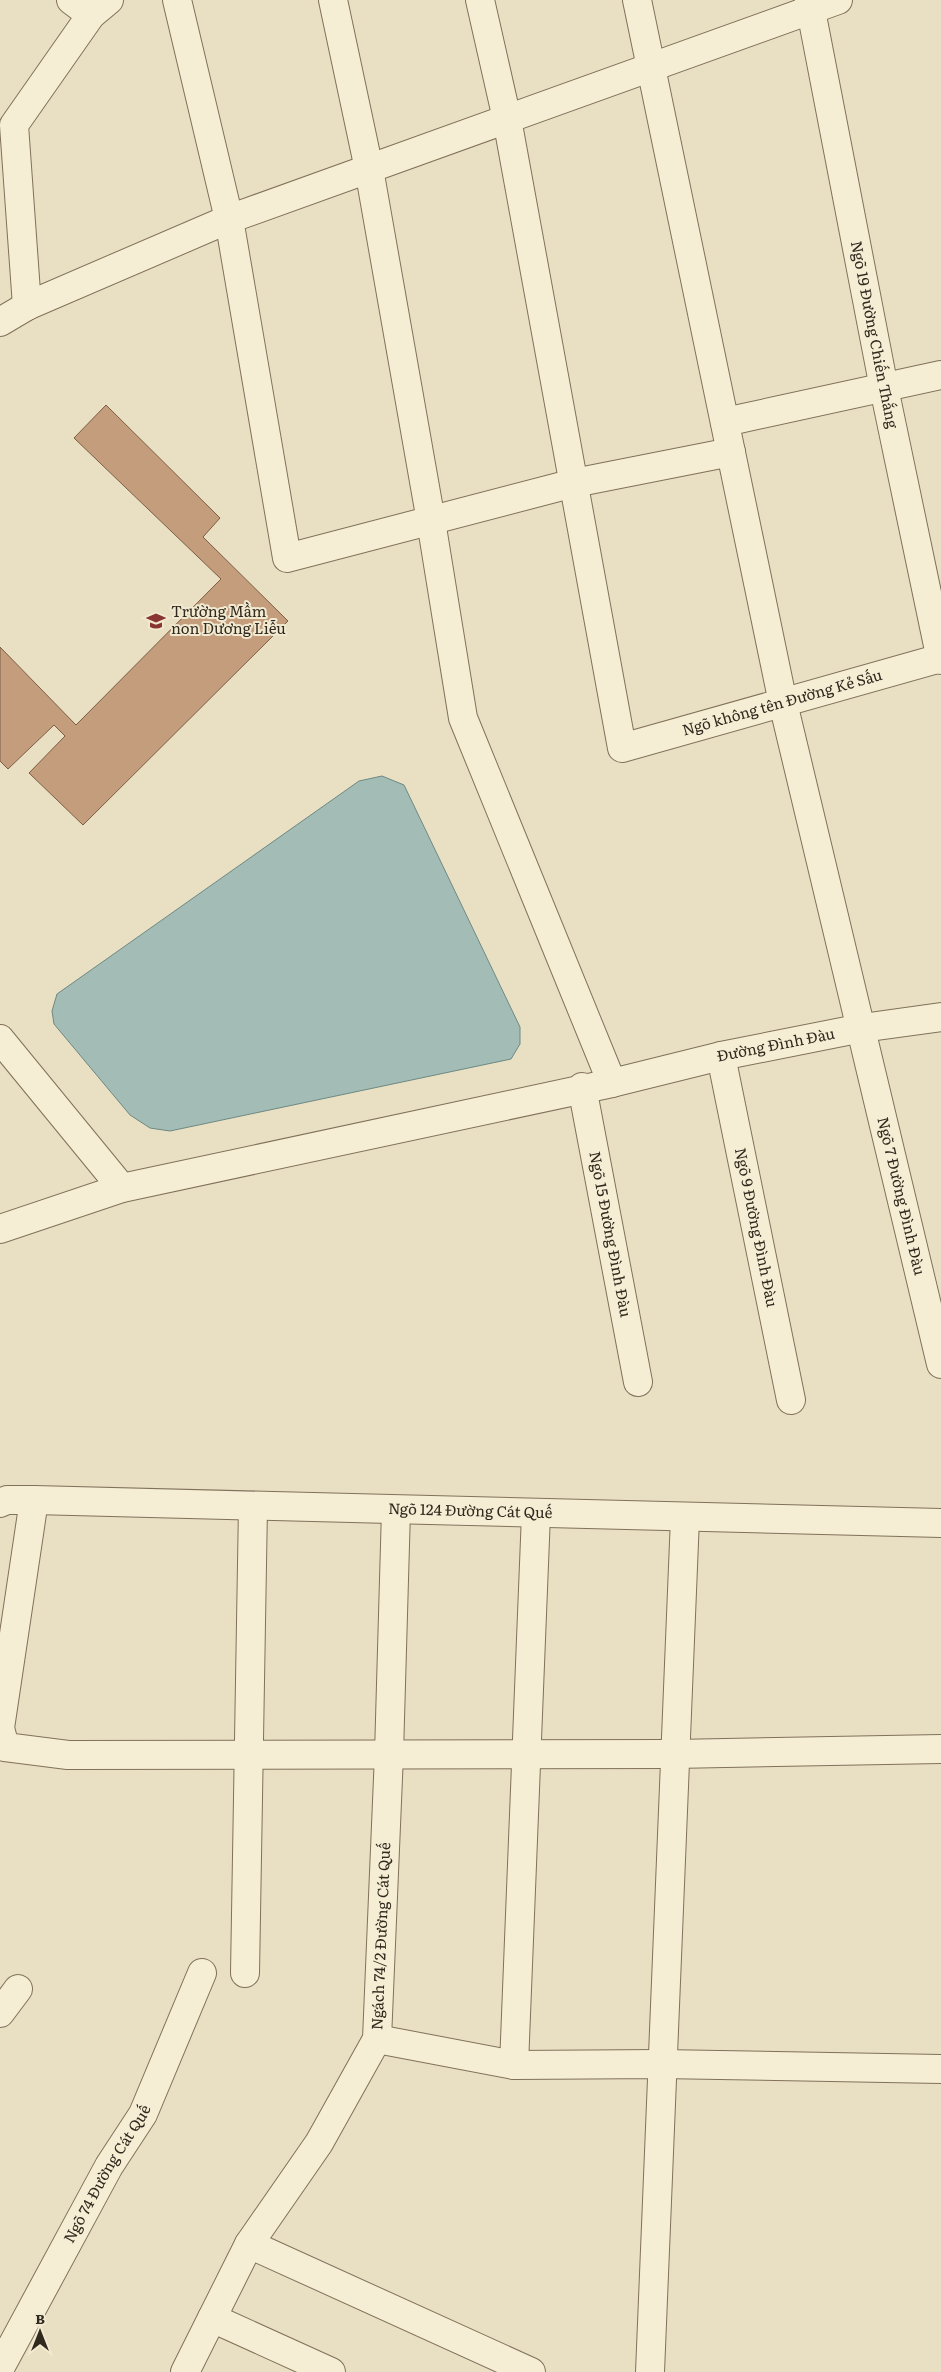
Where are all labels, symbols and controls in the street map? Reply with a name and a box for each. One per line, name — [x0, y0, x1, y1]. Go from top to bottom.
street label: Ngõ 19 Đường Chiến Thắng — [846, 239, 905, 431]
place label: Trường Mầm non Dương Liễu — [171, 599, 286, 639]
school or university icon: Trường Mầm non Dương Liễu — [145, 610, 167, 632]
street label: Ngõ không tên Đường Kẻ Sấu — [679, 662, 885, 740]
street label: Đường Đình Đàu — [715, 1021, 837, 1067]
street label: Ngõ 7 Đường Đình Đàu — [872, 1114, 932, 1278]
street label: Ngõ 9 Đường Đình Đàu — [730, 1145, 785, 1310]
street label: Ngõ 15 Đường Đình Đàu — [584, 1149, 639, 1319]
street label: Ngõ 124 Đường Cát Quế — [388, 1496, 553, 1523]
street label: Ngách 74/2 Đường Cát Quế — [364, 1842, 395, 2030]
street label: Ngõ 74 Đường Cát Quế — [57, 2101, 156, 2247]
north arrow — [15, 2307, 65, 2357]
text: B — [35, 2308, 45, 2328]

